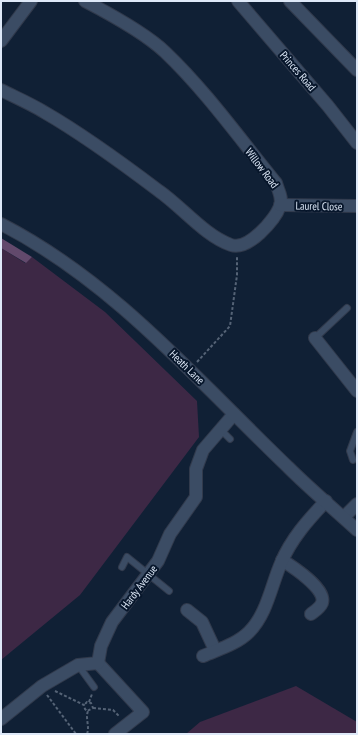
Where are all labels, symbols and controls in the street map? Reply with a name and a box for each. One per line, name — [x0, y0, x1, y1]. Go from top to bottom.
street label: Princes Road — [277, 48, 319, 94]
street label: Willow Road — [242, 145, 282, 191]
street label: Laurel Close — [296, 199, 343, 213]
street label: Heath Lane — [167, 347, 208, 387]
street label: Hardy Avenue — [118, 562, 160, 612]

